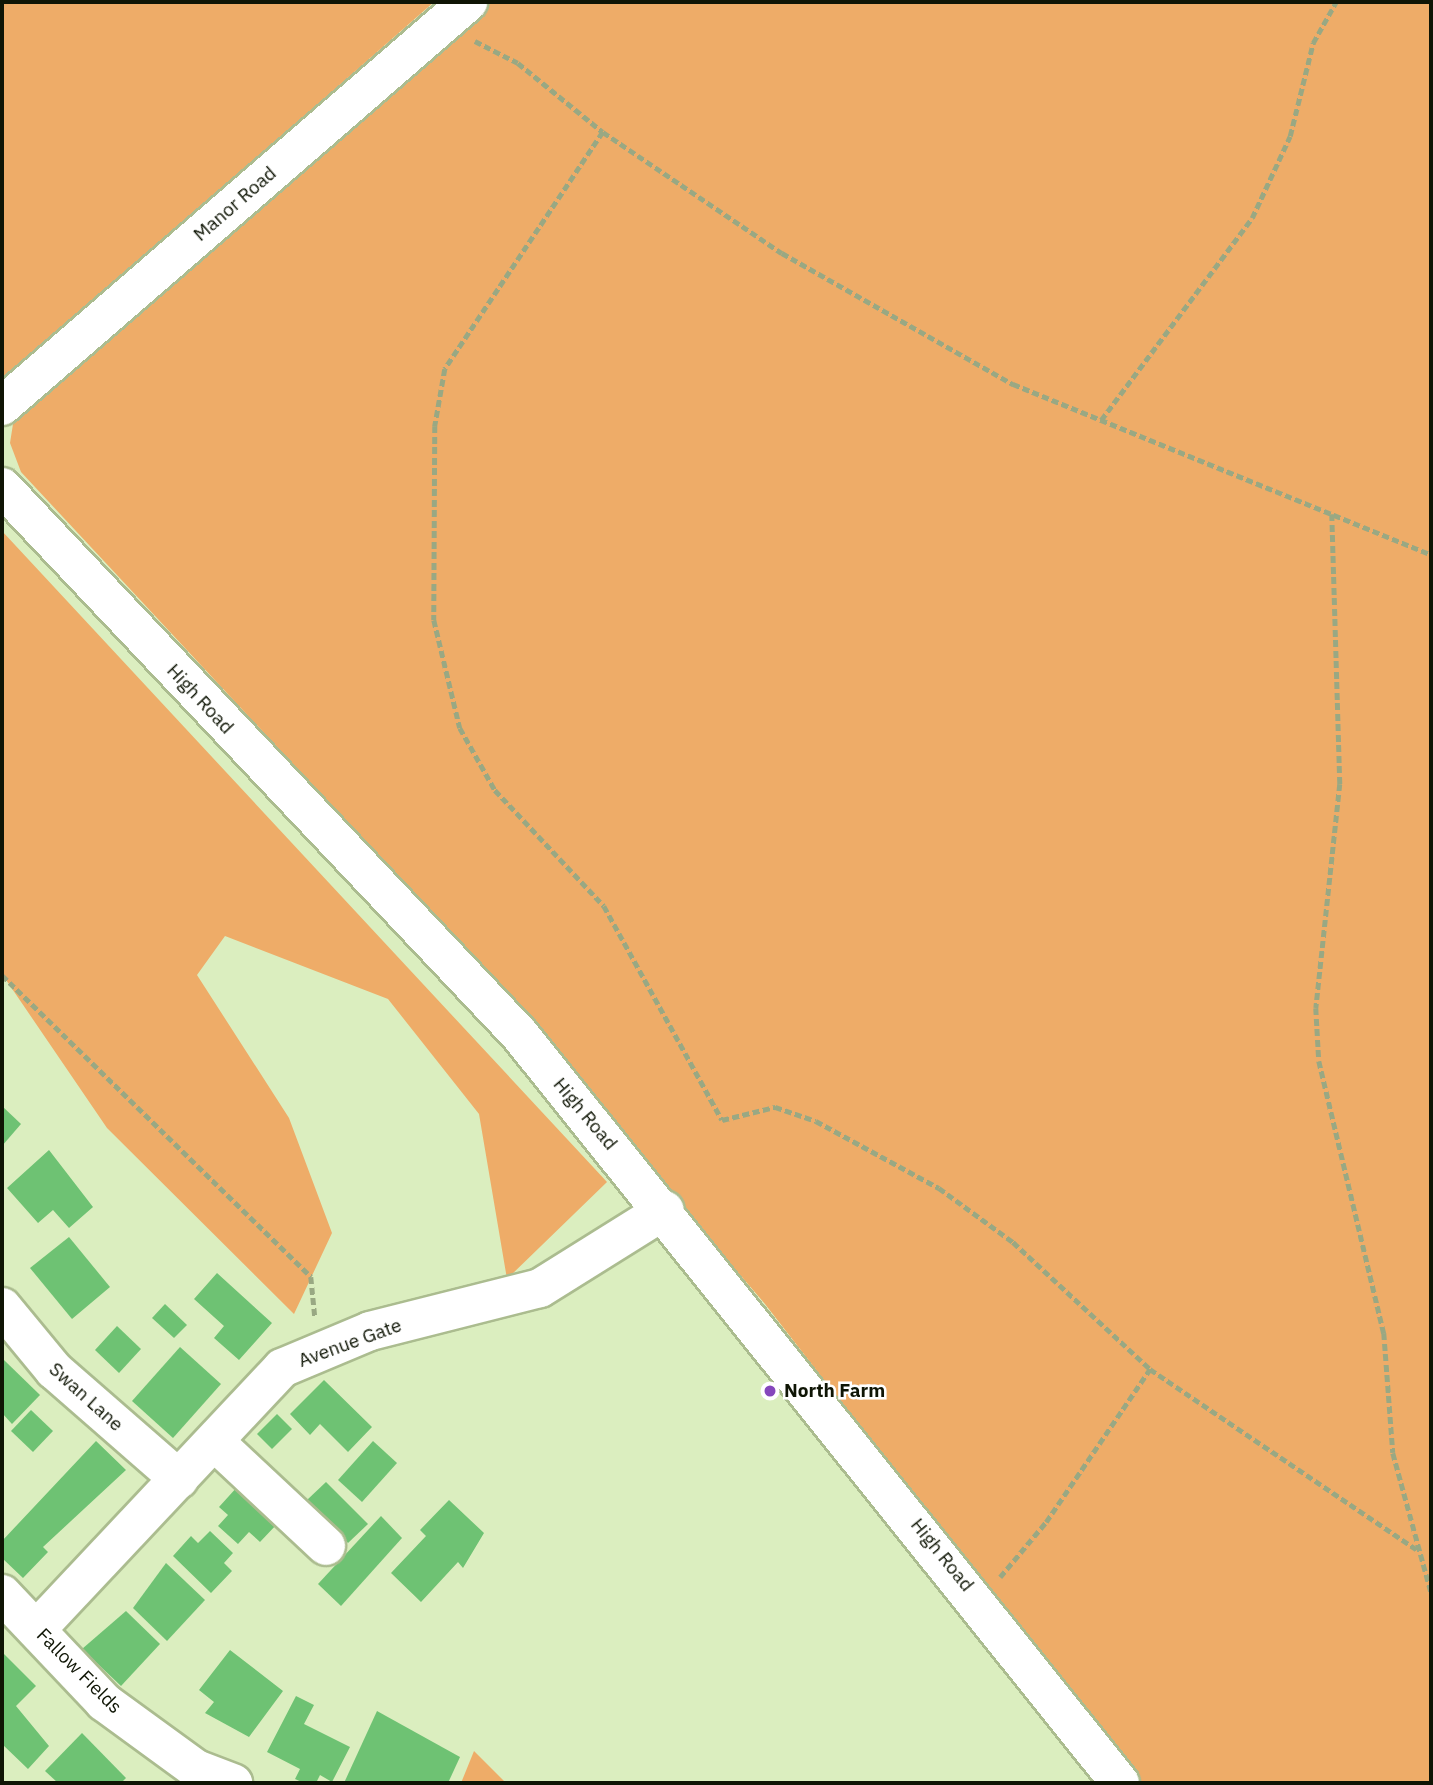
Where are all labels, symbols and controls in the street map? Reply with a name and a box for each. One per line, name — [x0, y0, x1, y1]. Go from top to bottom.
street label: Manor Road — [189, 162, 281, 246]
street label: High Road — [162, 659, 238, 739]
street label: High Road — [548, 1073, 622, 1155]
street label: Avenue Gate — [295, 1314, 405, 1372]
street label: Swan Lane — [44, 1358, 128, 1436]
place label: North Farm — [784, 1380, 885, 1402]
marker: North Farm — [762, 1383, 778, 1399]
street label: High Road — [906, 1514, 978, 1596]
street label: Fallow Fields — [32, 1624, 126, 1718]

